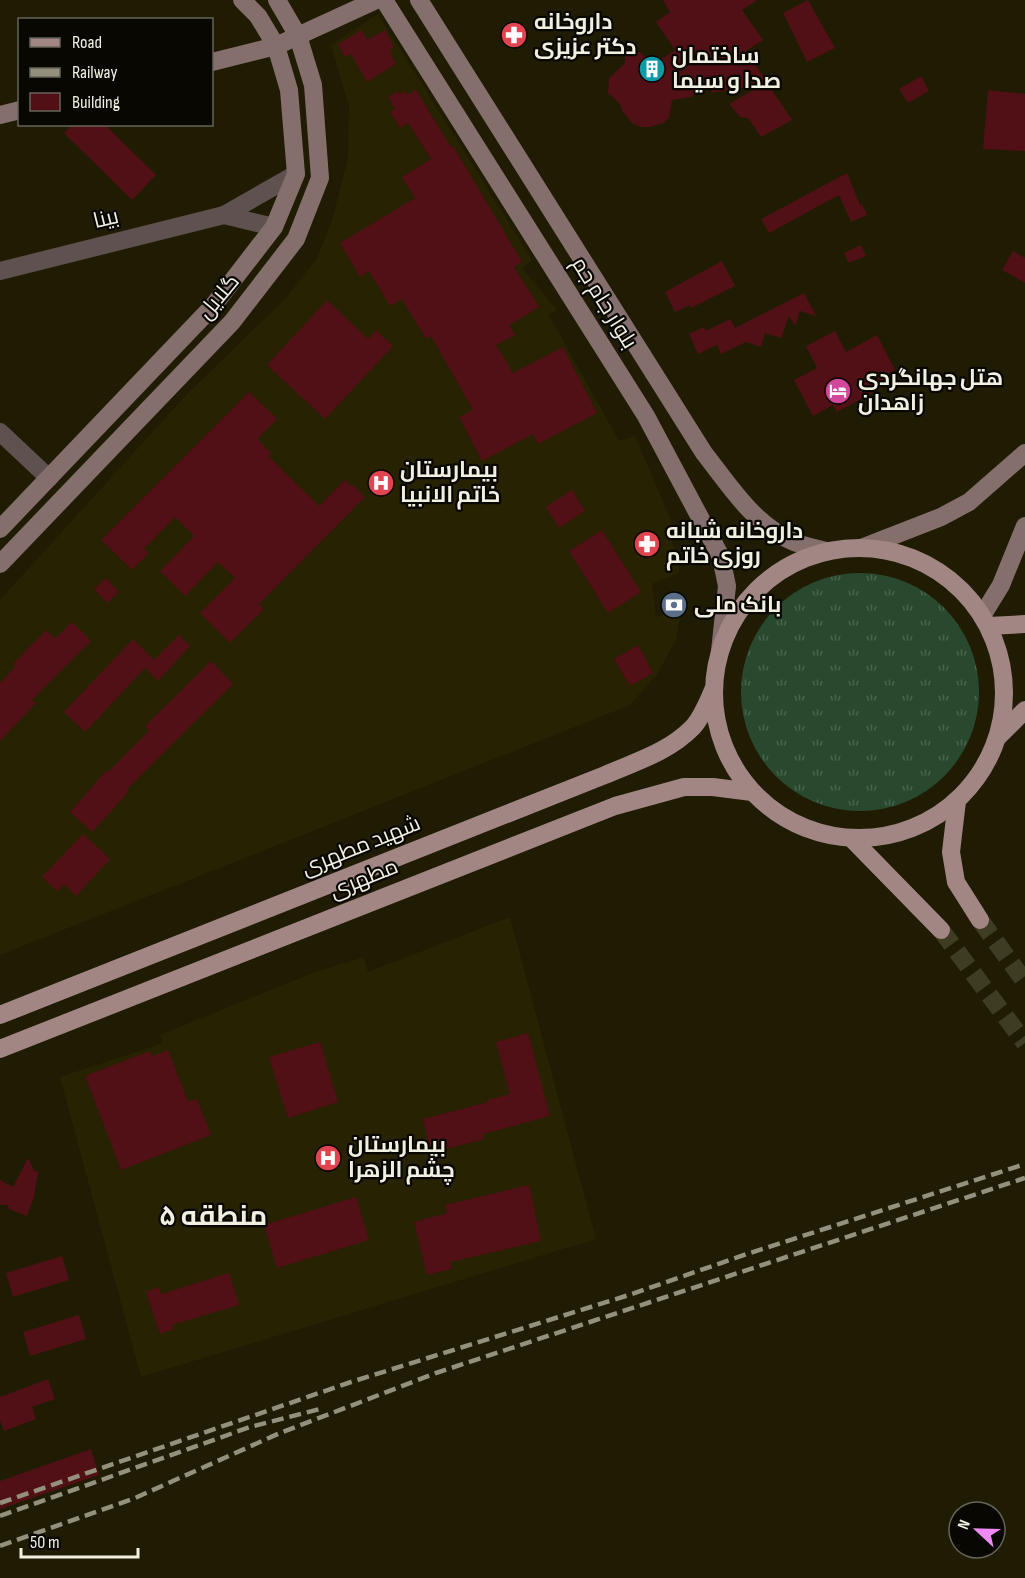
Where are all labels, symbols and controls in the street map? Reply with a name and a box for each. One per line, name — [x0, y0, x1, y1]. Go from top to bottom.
place label: داروخانه دکتر عزیزی — [534, 9, 636, 61]
legend — [18, 18, 213, 126]
pharmacy icon: داروخانه دکتر عزیزی — [499, 20, 529, 50]
text: Road — [72, 32, 102, 53]
place label: ساختمان صدا و سیما — [672, 43, 781, 95]
building icon: ساختمان صدا و سیما — [637, 54, 667, 84]
text: Railway — [72, 62, 117, 83]
text: Building — [72, 92, 120, 113]
street label: بینا — [90, 203, 122, 235]
street label: بلوار جام جم — [564, 252, 643, 354]
street label: گلایل — [192, 269, 246, 325]
place label: هتل جهانگردی زاهدان — [858, 365, 1003, 417]
hotel icon: هتل جهانگردی زاهدان — [823, 376, 853, 406]
place label: بیمارستان خاتم الانبیا — [400, 457, 500, 510]
hospital icon: بیمارستان خاتم الانبیا — [366, 468, 396, 498]
place label: داروخانه شبانه روزی خاتم — [666, 518, 803, 571]
pharmacy icon: داروخانه شبانه روزی خاتم — [632, 529, 662, 559]
bank icon: بانک ملی — [659, 590, 689, 620]
place label: بانک ملی — [694, 592, 781, 619]
street label: شهید مطهری — [298, 810, 424, 882]
street label: مطهری — [326, 853, 402, 905]
place label: بیمارستان چشم الزهرا — [348, 1132, 455, 1185]
hospital icon: بیمارستان چشم الزهرا — [313, 1143, 343, 1173]
district label: منطقه ۵ — [159, 1200, 267, 1233]
north arrow — [947, 1500, 1007, 1560]
text: N — [954, 1517, 975, 1532]
scale bar — [21, 1521, 138, 1559]
text: 50 m — [30, 1532, 60, 1553]

